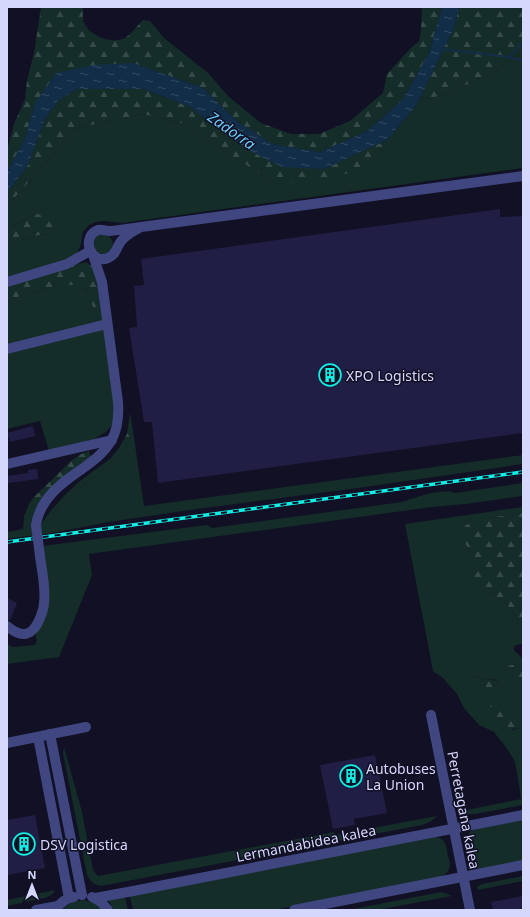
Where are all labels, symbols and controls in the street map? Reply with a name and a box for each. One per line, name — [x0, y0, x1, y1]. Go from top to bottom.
water label: Zadorra — [203, 106, 260, 154]
building icon: XPO Logistics — [317, 362, 343, 388]
place label: XPO Logistics — [346, 366, 434, 385]
street label: Perretagana kalea — [443, 749, 485, 871]
place label: Autobuses La Union — [366, 759, 436, 794]
building icon: Autobuses La Union — [338, 763, 364, 789]
street label: Lermandabidea kalea — [234, 820, 378, 866]
building icon: DSV Logistica — [11, 831, 37, 857]
place label: DSV Logistica — [40, 835, 128, 854]
north arrow — [12, 865, 52, 905]
text: N — [28, 867, 36, 882]

